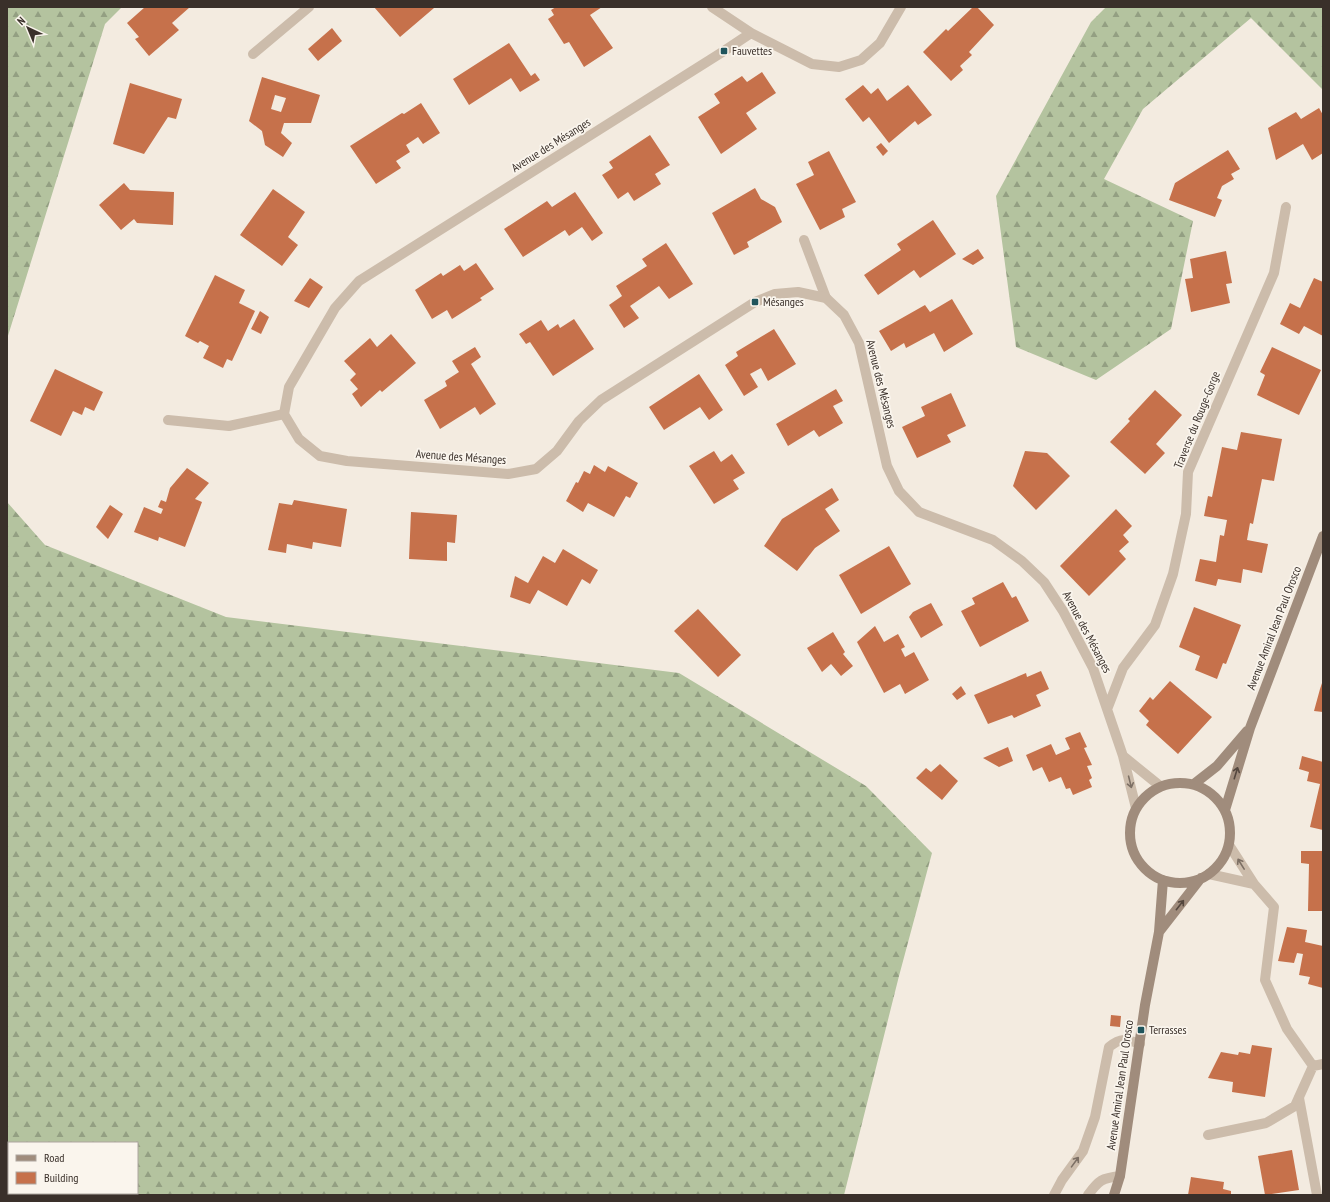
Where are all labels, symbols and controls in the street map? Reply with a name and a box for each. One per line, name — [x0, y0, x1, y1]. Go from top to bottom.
north arrow — [8, 8, 48, 48]
text: N — [14, 14, 28, 28]
place label: Fauvettes — [732, 43, 772, 58]
marker: Fauvettes — [719, 46, 729, 56]
street label: Avenue des Mésanges — [508, 114, 593, 175]
place label: Mésanges — [763, 294, 804, 309]
marker: Mésanges — [750, 297, 760, 307]
street label: Avenue des Mésanges — [863, 338, 900, 430]
street label: Traverse du Rouge-Gorge — [1170, 369, 1223, 471]
street label: Avenue des Mésanges — [415, 446, 507, 467]
street label: Avenue Amiral Jean Paul Orosco — [1243, 564, 1304, 692]
street label: Avenue des Mésanges — [1060, 588, 1115, 675]
one-way arrow — [1233, 767, 1240, 780]
one-way arrow — [1126, 775, 1134, 788]
one-way arrow — [1237, 858, 1245, 870]
one-way arrow — [1175, 900, 1184, 911]
street label: Avenue Amiral Jean Paul Orosco — [1103, 1019, 1136, 1151]
place label: Terrasses — [1149, 1022, 1187, 1037]
marker: Terrasses — [1136, 1025, 1146, 1035]
legend — [8, 1142, 138, 1194]
text: Road — [44, 1150, 64, 1165]
one-way arrow — [1071, 1157, 1079, 1168]
text: Building — [44, 1170, 79, 1185]

